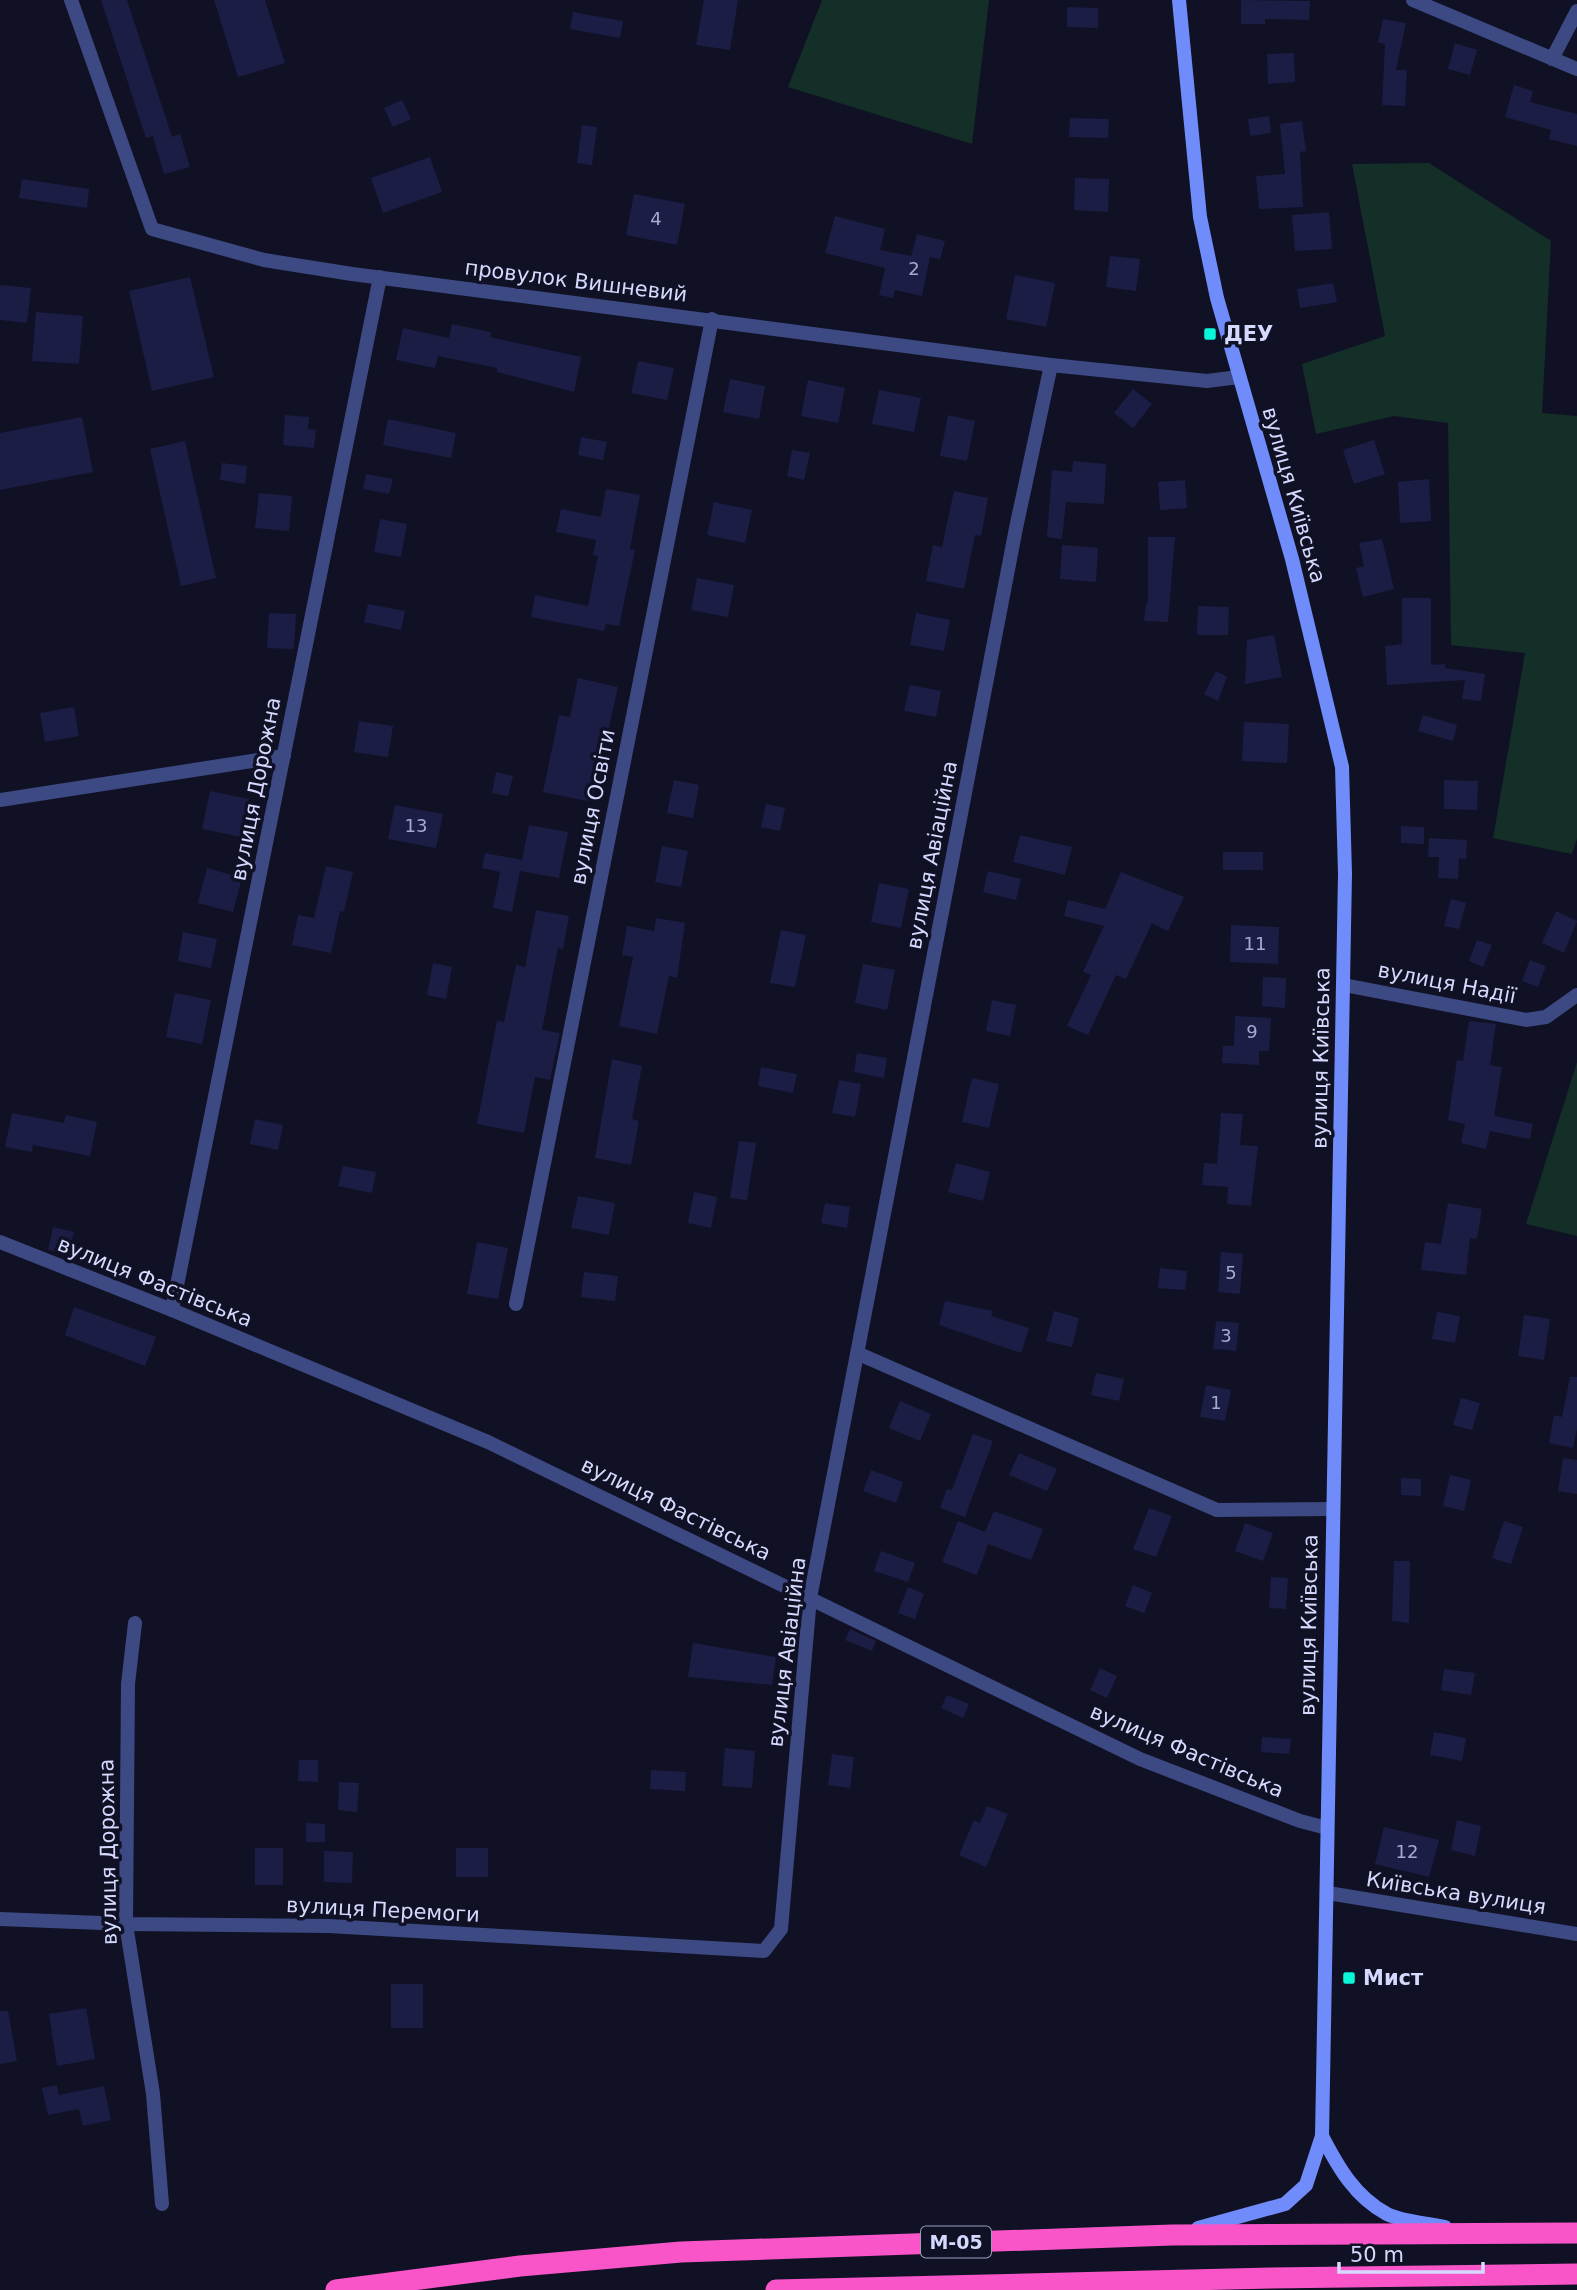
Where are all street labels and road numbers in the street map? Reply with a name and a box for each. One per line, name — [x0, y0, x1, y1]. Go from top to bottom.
street label: провулок Вишневий — [463, 255, 689, 307]
street label: вулиця Київська — [1257, 404, 1331, 586]
street label: вулиця Дорожна — [226, 695, 286, 883]
street label: вулиця Освіти — [566, 727, 620, 887]
street label: вулиця Авіаційна — [902, 759, 962, 951]
street label: вулиця Надії — [1376, 958, 1518, 1008]
street label: вулиця Київська — [1307, 967, 1335, 1149]
street label: вулиця Фастівська — [54, 1232, 256, 1332]
street label: вулиця Фастівська — [577, 1453, 775, 1565]
street label: вулиця Київська — [1295, 1534, 1323, 1716]
street label: вулиця Авіаційна — [763, 1556, 811, 1748]
street label: вулиця Фастівська — [1087, 1699, 1287, 1803]
street label: вулиця Дорожна — [94, 1759, 122, 1945]
street label: Київська вулиця — [1364, 1867, 1548, 1919]
street label: вулиця Перемоги — [286, 1893, 480, 1927]
road number: М-05 — [921, 2226, 991, 2258]

